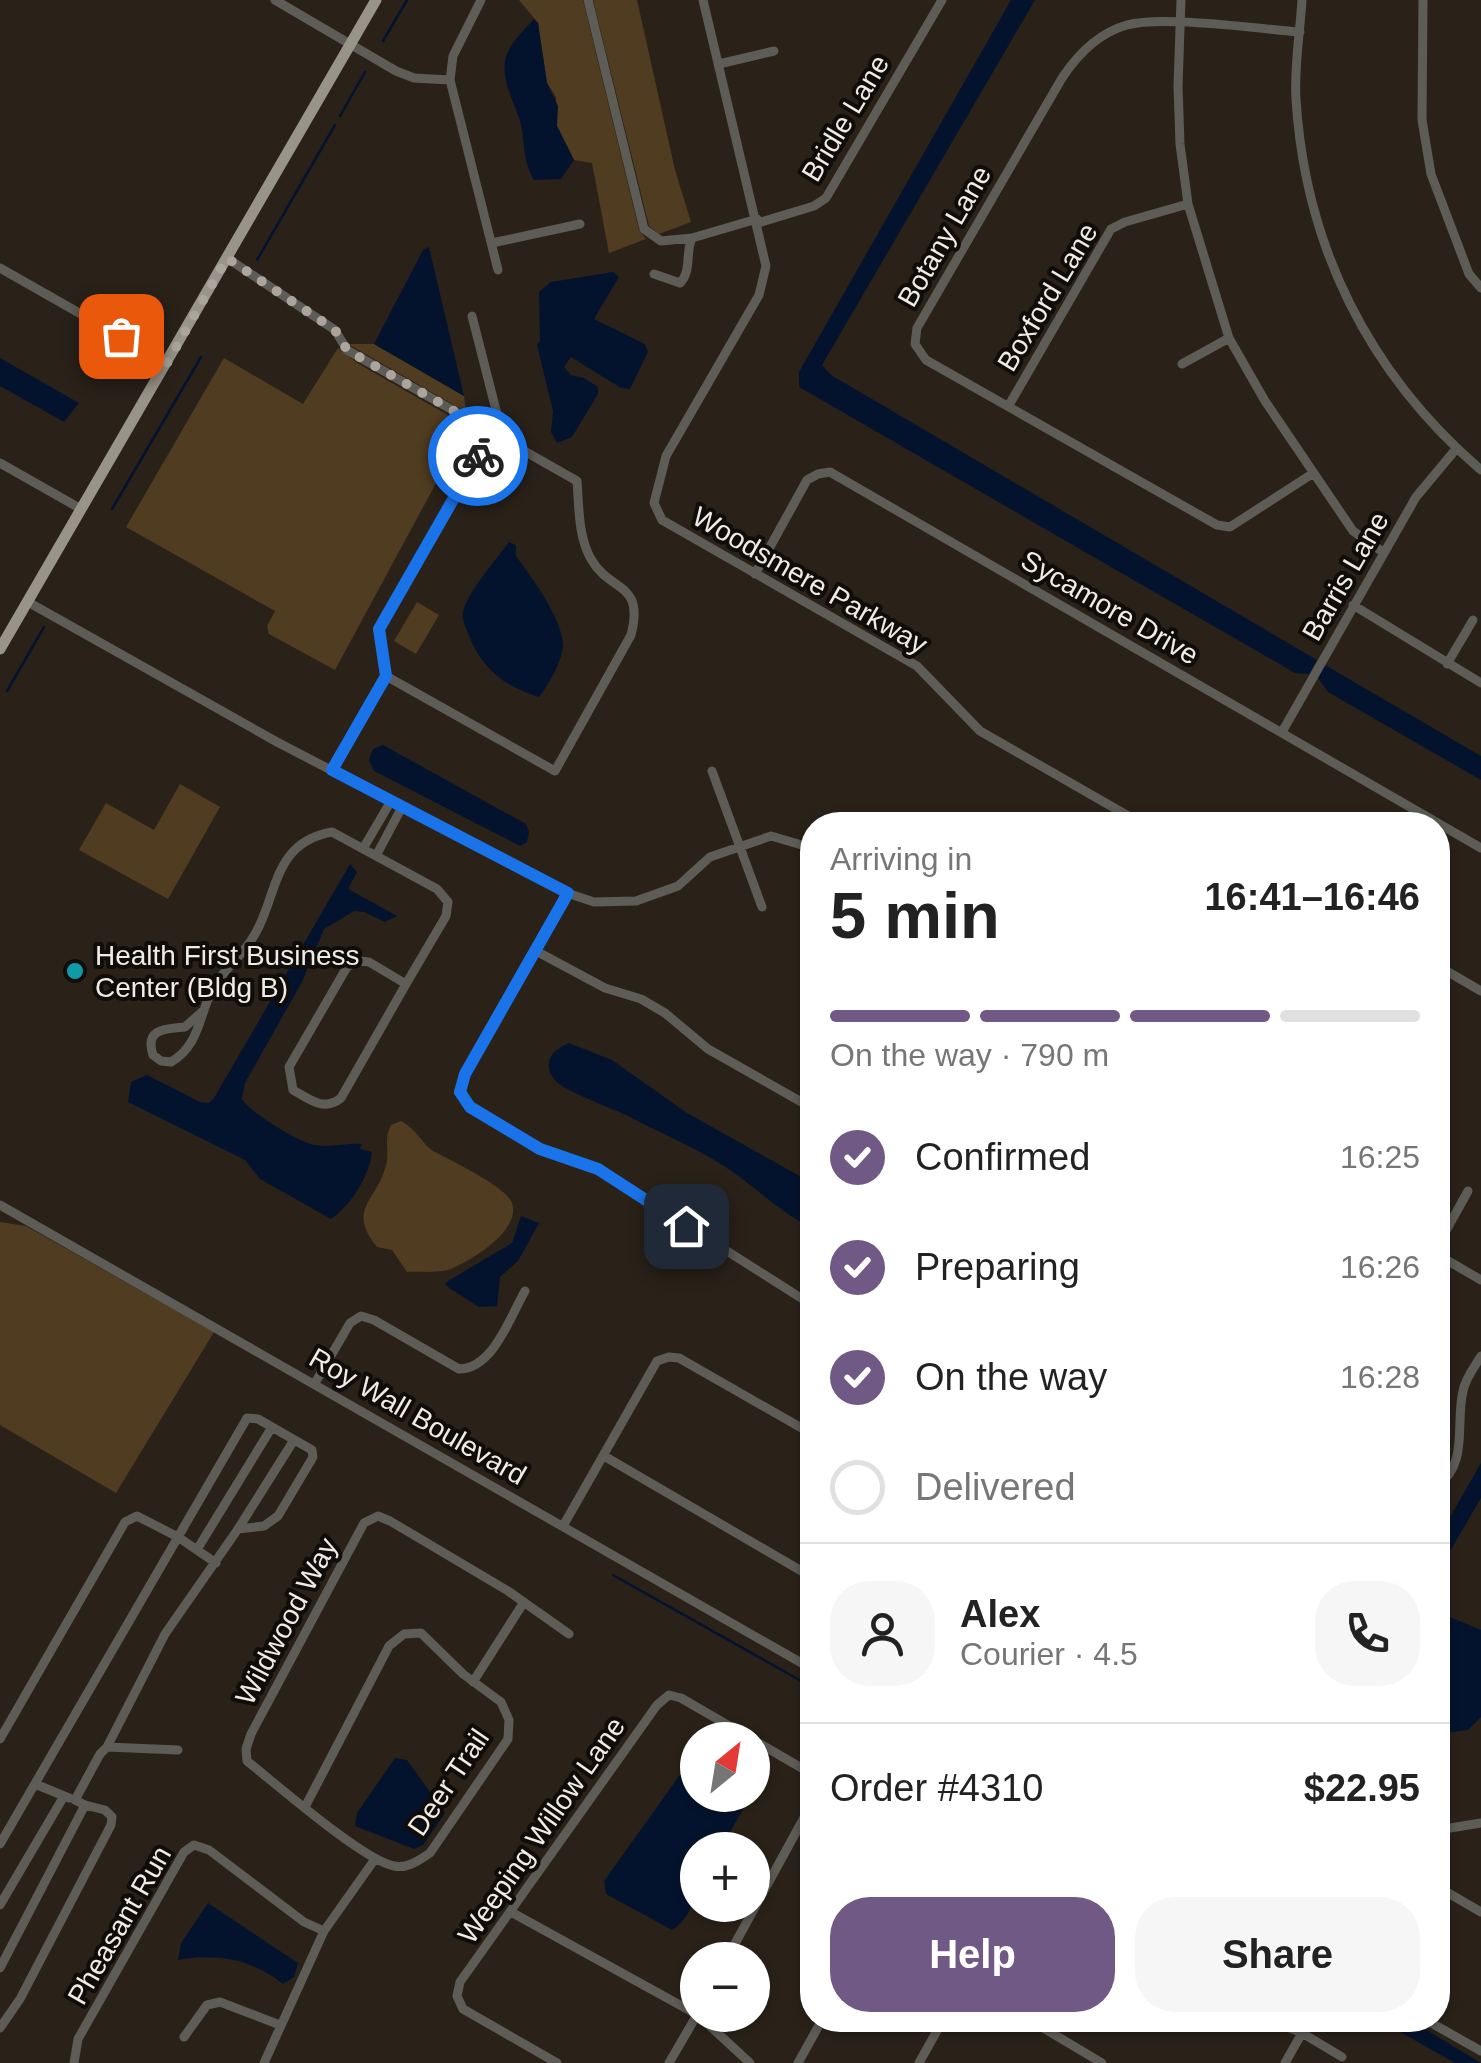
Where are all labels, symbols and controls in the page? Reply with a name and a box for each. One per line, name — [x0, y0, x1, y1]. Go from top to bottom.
street label: Bridle Lane — [796, 50, 895, 187]
street label: Botany Lane — [892, 160, 997, 312]
street label: Boxford Lane — [991, 218, 1104, 377]
pin — [79, 294, 164, 379]
icon: bag — [94, 309, 149, 364]
courier — [428, 406, 528, 506]
icon: bike — [451, 429, 506, 484]
street label: Woodsmere Parkway — [687, 501, 932, 660]
street label: Barris Lane — [1296, 506, 1395, 646]
street label: Sycamore Drive — [1016, 544, 1204, 671]
text: Arriving in — [830, 841, 972, 877]
text: 16:41–16:46 — [1204, 876, 1420, 918]
text: 5 min — [830, 879, 1000, 952]
place label: Health First Business Center (Bldg B) — [95, 940, 360, 1003]
marker: Health First Business Center (Bldg B) — [64, 960, 86, 982]
text: On the way · 790 m — [830, 1037, 1109, 1073]
icon: check — [830, 1130, 885, 1185]
text: Confirmed — [915, 1136, 1090, 1178]
text: 16:25 — [1340, 1139, 1420, 1175]
pin — [644, 1184, 729, 1269]
icon: home — [659, 1199, 714, 1254]
icon: check — [830, 1240, 885, 1295]
text: Preparing — [915, 1246, 1080, 1288]
text: 16:26 — [1340, 1249, 1420, 1285]
street label: Roy Wall Boulevard — [304, 1342, 532, 1491]
icon: check — [830, 1350, 885, 1405]
text: On the way — [915, 1356, 1107, 1398]
text: 16:28 — [1340, 1359, 1420, 1395]
text: Delivered — [915, 1466, 1076, 1508]
street label: Wildwood Way — [230, 1533, 343, 1710]
button: person — [830, 1581, 935, 1686]
button: phone — [1315, 1581, 1420, 1686]
text: Alex — [960, 1593, 1040, 1635]
text: Courier · 4.5 — [960, 1636, 1138, 1672]
street label: Weeping Willow Lane — [452, 1711, 631, 1949]
north arrow — [680, 1722, 770, 1812]
map controls — [680, 1722, 770, 2032]
street label: Deer Trail — [402, 1723, 495, 1841]
text: Order #4310 — [830, 1767, 1043, 1809]
text: $22.95 — [1304, 1767, 1420, 1809]
button: + — [680, 1832, 770, 1922]
street label: Pheasant Run — [62, 1841, 177, 2010]
button: Help — [830, 1897, 1115, 2012]
button: Share — [1135, 1897, 1420, 2012]
button: − — [680, 1942, 770, 2032]

